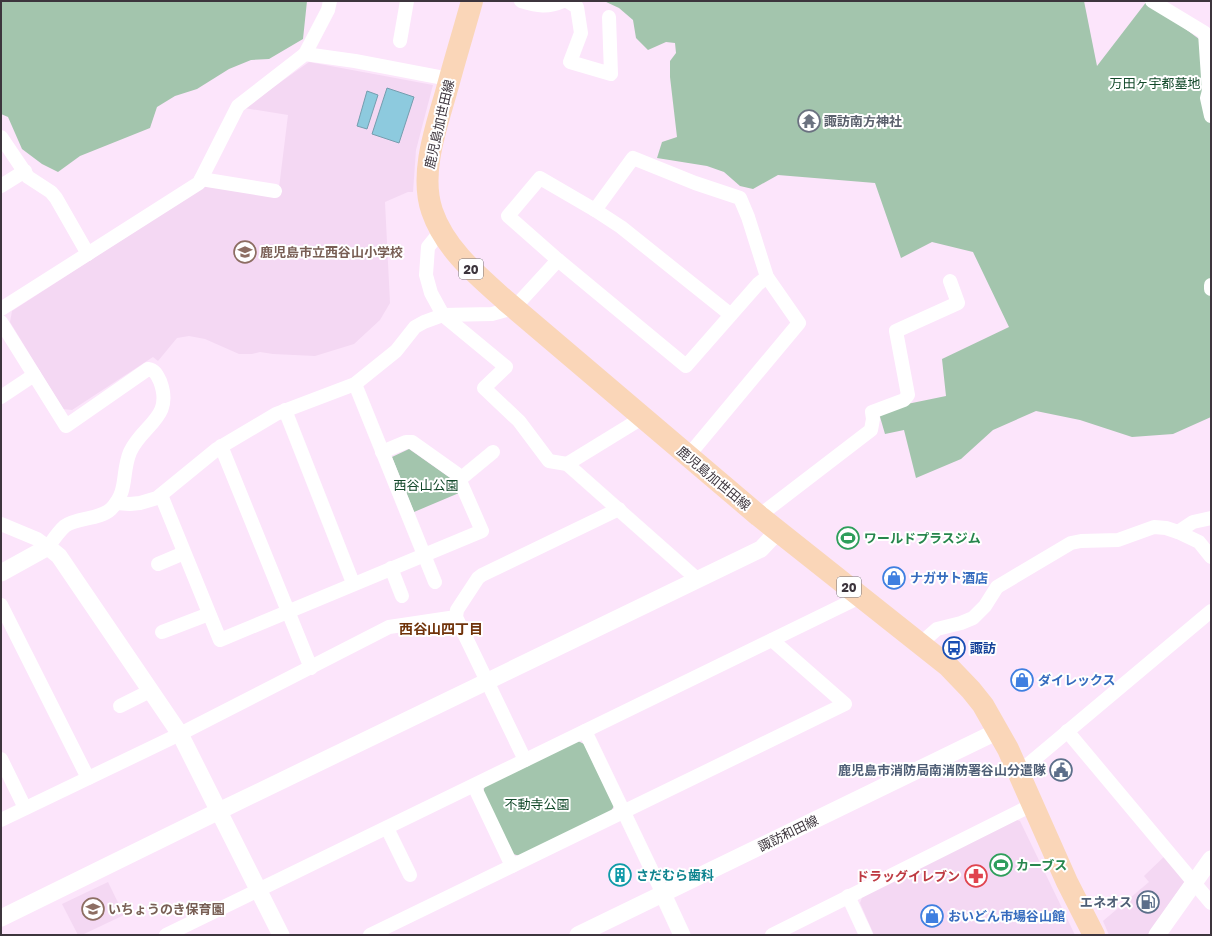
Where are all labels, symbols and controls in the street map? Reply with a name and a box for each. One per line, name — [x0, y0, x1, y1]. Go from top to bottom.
park label: 万田ヶ宇都墓地 — [1109, 75, 1201, 91]
street label: 鹿児島加世田線 — [421, 78, 457, 170]
temple icon: 諏訪南方神社 — [796, 108, 822, 134]
place label: 諏訪南方神社 — [824, 113, 902, 129]
school or university icon: 鹿児島市立西谷山小学校 — [232, 239, 258, 265]
place label: 鹿児島市立西谷山小学校 — [260, 244, 403, 260]
road number: 20 — [459, 259, 483, 279]
street label: 鹿児島加世田線 — [674, 443, 754, 513]
park label: 西谷山公園 — [393, 477, 459, 493]
sports icon: ワールドプラスジム — [835, 525, 861, 551]
place label: ワールドプラスジム — [864, 530, 981, 546]
shop icon: ナガサト酒店 — [881, 565, 907, 591]
place label: ナガサト酒店 — [910, 570, 988, 586]
road number: 20 — [837, 577, 861, 597]
district label: 西谷山四丁目 — [399, 620, 483, 637]
bus stop icon: 諏訪 — [941, 635, 967, 661]
place label: 諏訪 — [970, 640, 996, 656]
shop icon: ダイレックス — [1009, 667, 1035, 693]
place label: ダイレックス — [1038, 672, 1116, 688]
public building icon: 鹿児島市消防局南消防署谷山分遣隊 — [1048, 757, 1074, 783]
place label: 鹿児島市消防局南消防署谷山分遣隊 — [838, 762, 1046, 778]
park label: 不動寺公園 — [504, 796, 570, 812]
street label: 諏訪和田線 — [755, 812, 821, 854]
sports icon: カーブス — [988, 852, 1014, 878]
place label: カーブス — [1016, 857, 1067, 873]
building icon: さだむら歯科 — [607, 862, 633, 888]
pharmacy icon: ドラッグイレブン — [963, 863, 989, 889]
place label: さだむら歯科 — [636, 867, 714, 883]
place label: ドラッグイレブン — [856, 868, 960, 884]
fuel station icon: エネオス — [1135, 889, 1161, 915]
place label: エネオス — [1080, 894, 1132, 910]
school or university icon: いちょうのき保育園 — [80, 896, 106, 922]
place label: いちょうのき保育園 — [108, 901, 225, 917]
shop icon: おいどん市場谷山館 — [919, 903, 945, 929]
place label: おいどん市場谷山館 — [948, 908, 1065, 924]

